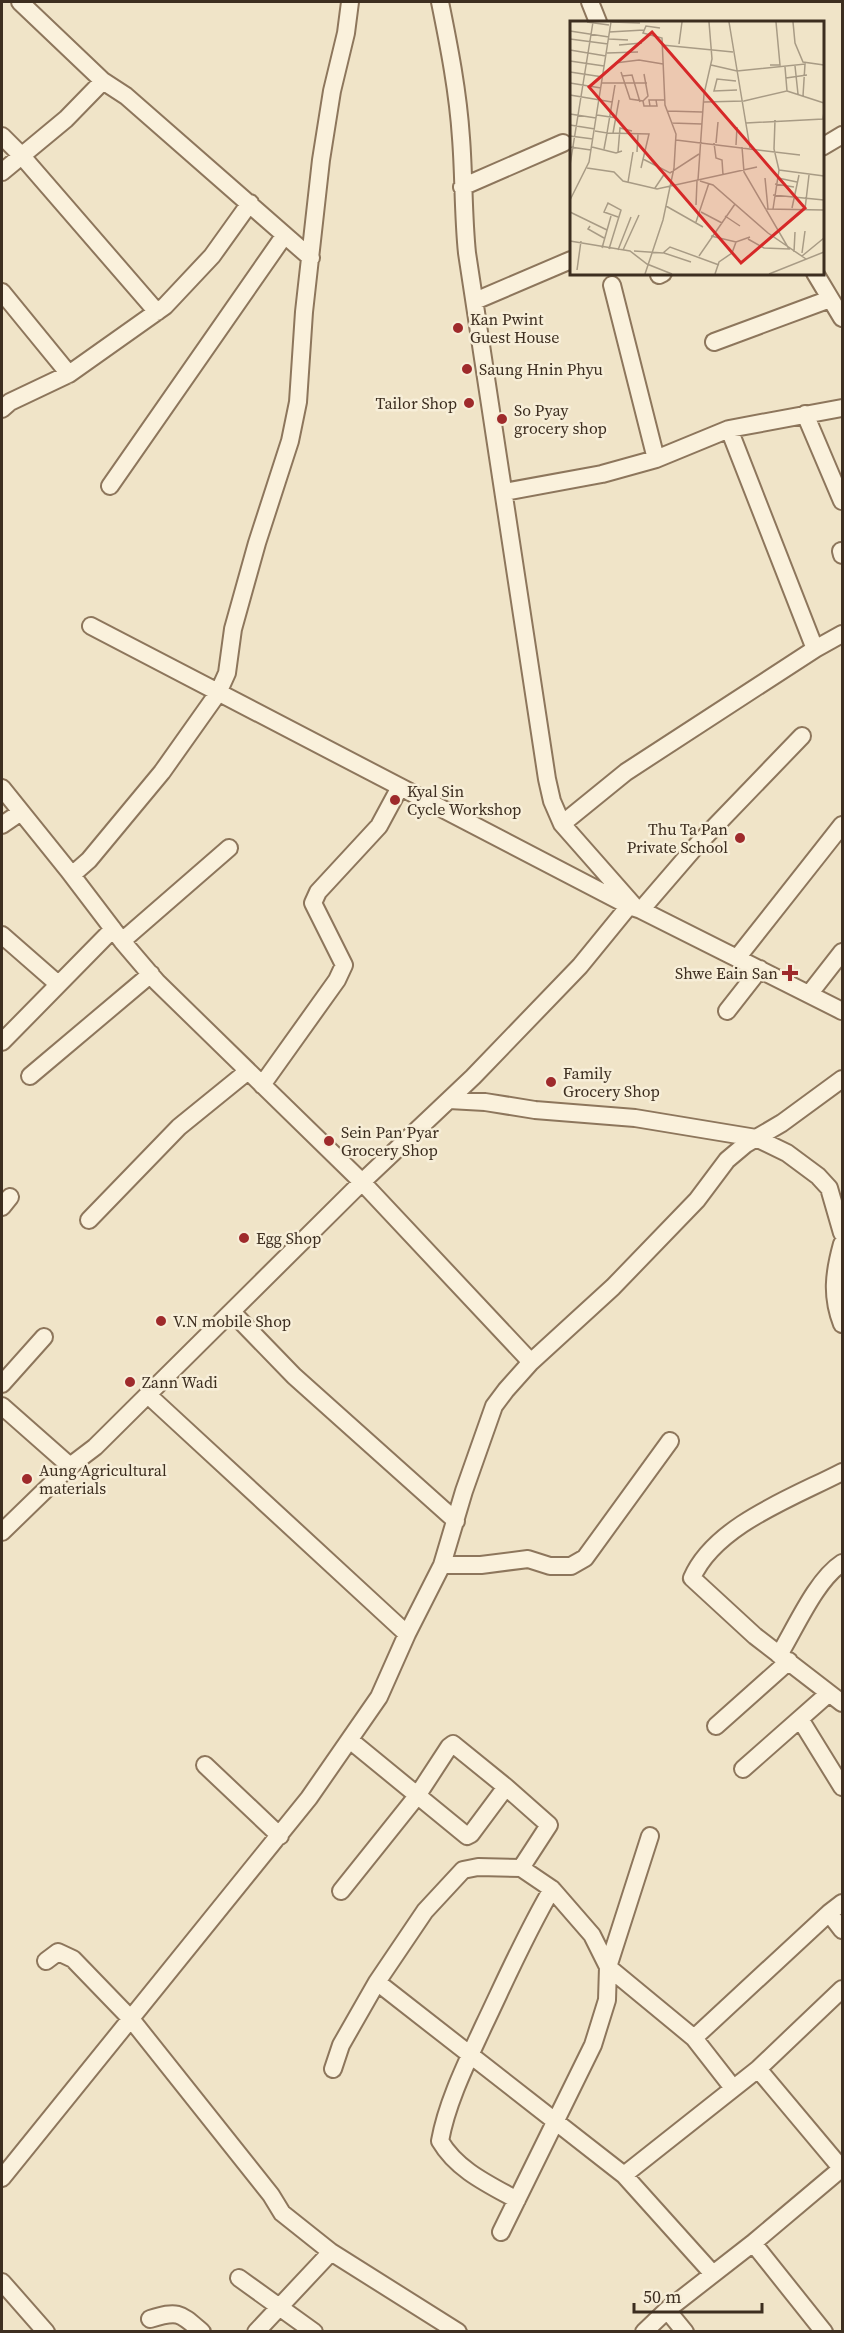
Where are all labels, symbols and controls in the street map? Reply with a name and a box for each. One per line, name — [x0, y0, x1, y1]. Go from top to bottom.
inset map — [570, 21, 823, 274]
place label: Kan Pwint Guest House — [470, 308, 559, 348]
marker: Kan Pwint Guest House — [451, 321, 465, 335]
place label: Saung Hnin Phyu — [479, 358, 603, 380]
marker: Saung Hnin Phyu — [460, 362, 474, 376]
place label: Tailor Shop — [375, 392, 457, 414]
marker: Tailor Shop — [462, 396, 476, 410]
place label: So Pyay grocery shop — [514, 399, 607, 439]
marker: So Pyay grocery shop — [495, 412, 509, 426]
place label: Kyal Sin Cycle Workshop — [407, 780, 521, 820]
marker: Kyal Sin Cycle Workshop — [388, 793, 402, 807]
place label: Thu Ta Pan Private School — [627, 818, 728, 858]
marker: Thu Ta Pan Private School — [733, 831, 747, 845]
place label: Shwe Eain San — [675, 962, 778, 984]
marker: Shwe Eain San — [783, 966, 797, 980]
place label: Family Grocery Shop — [563, 1062, 660, 1102]
marker: Family Grocery Shop — [544, 1075, 558, 1089]
place label: Sein Pan Pyar Grocery Shop — [341, 1121, 439, 1161]
marker: Sein Pan Pyar Grocery Shop — [322, 1134, 336, 1148]
place label: Egg Shop — [256, 1227, 321, 1249]
marker: Egg Shop — [237, 1231, 251, 1245]
place label: V.N mobile Shop — [173, 1310, 291, 1332]
marker: V.N mobile Shop — [154, 1314, 168, 1328]
place label: Zann Wadi — [142, 1371, 218, 1393]
marker: Zann Wadi — [123, 1375, 137, 1389]
place label: Aung Agricultural materials — [39, 1459, 167, 1499]
marker: Aung Agricultural materials — [20, 1472, 34, 1486]
scale bar — [634, 2276, 762, 2314]
text: 50 m — [643, 2284, 681, 2309]

